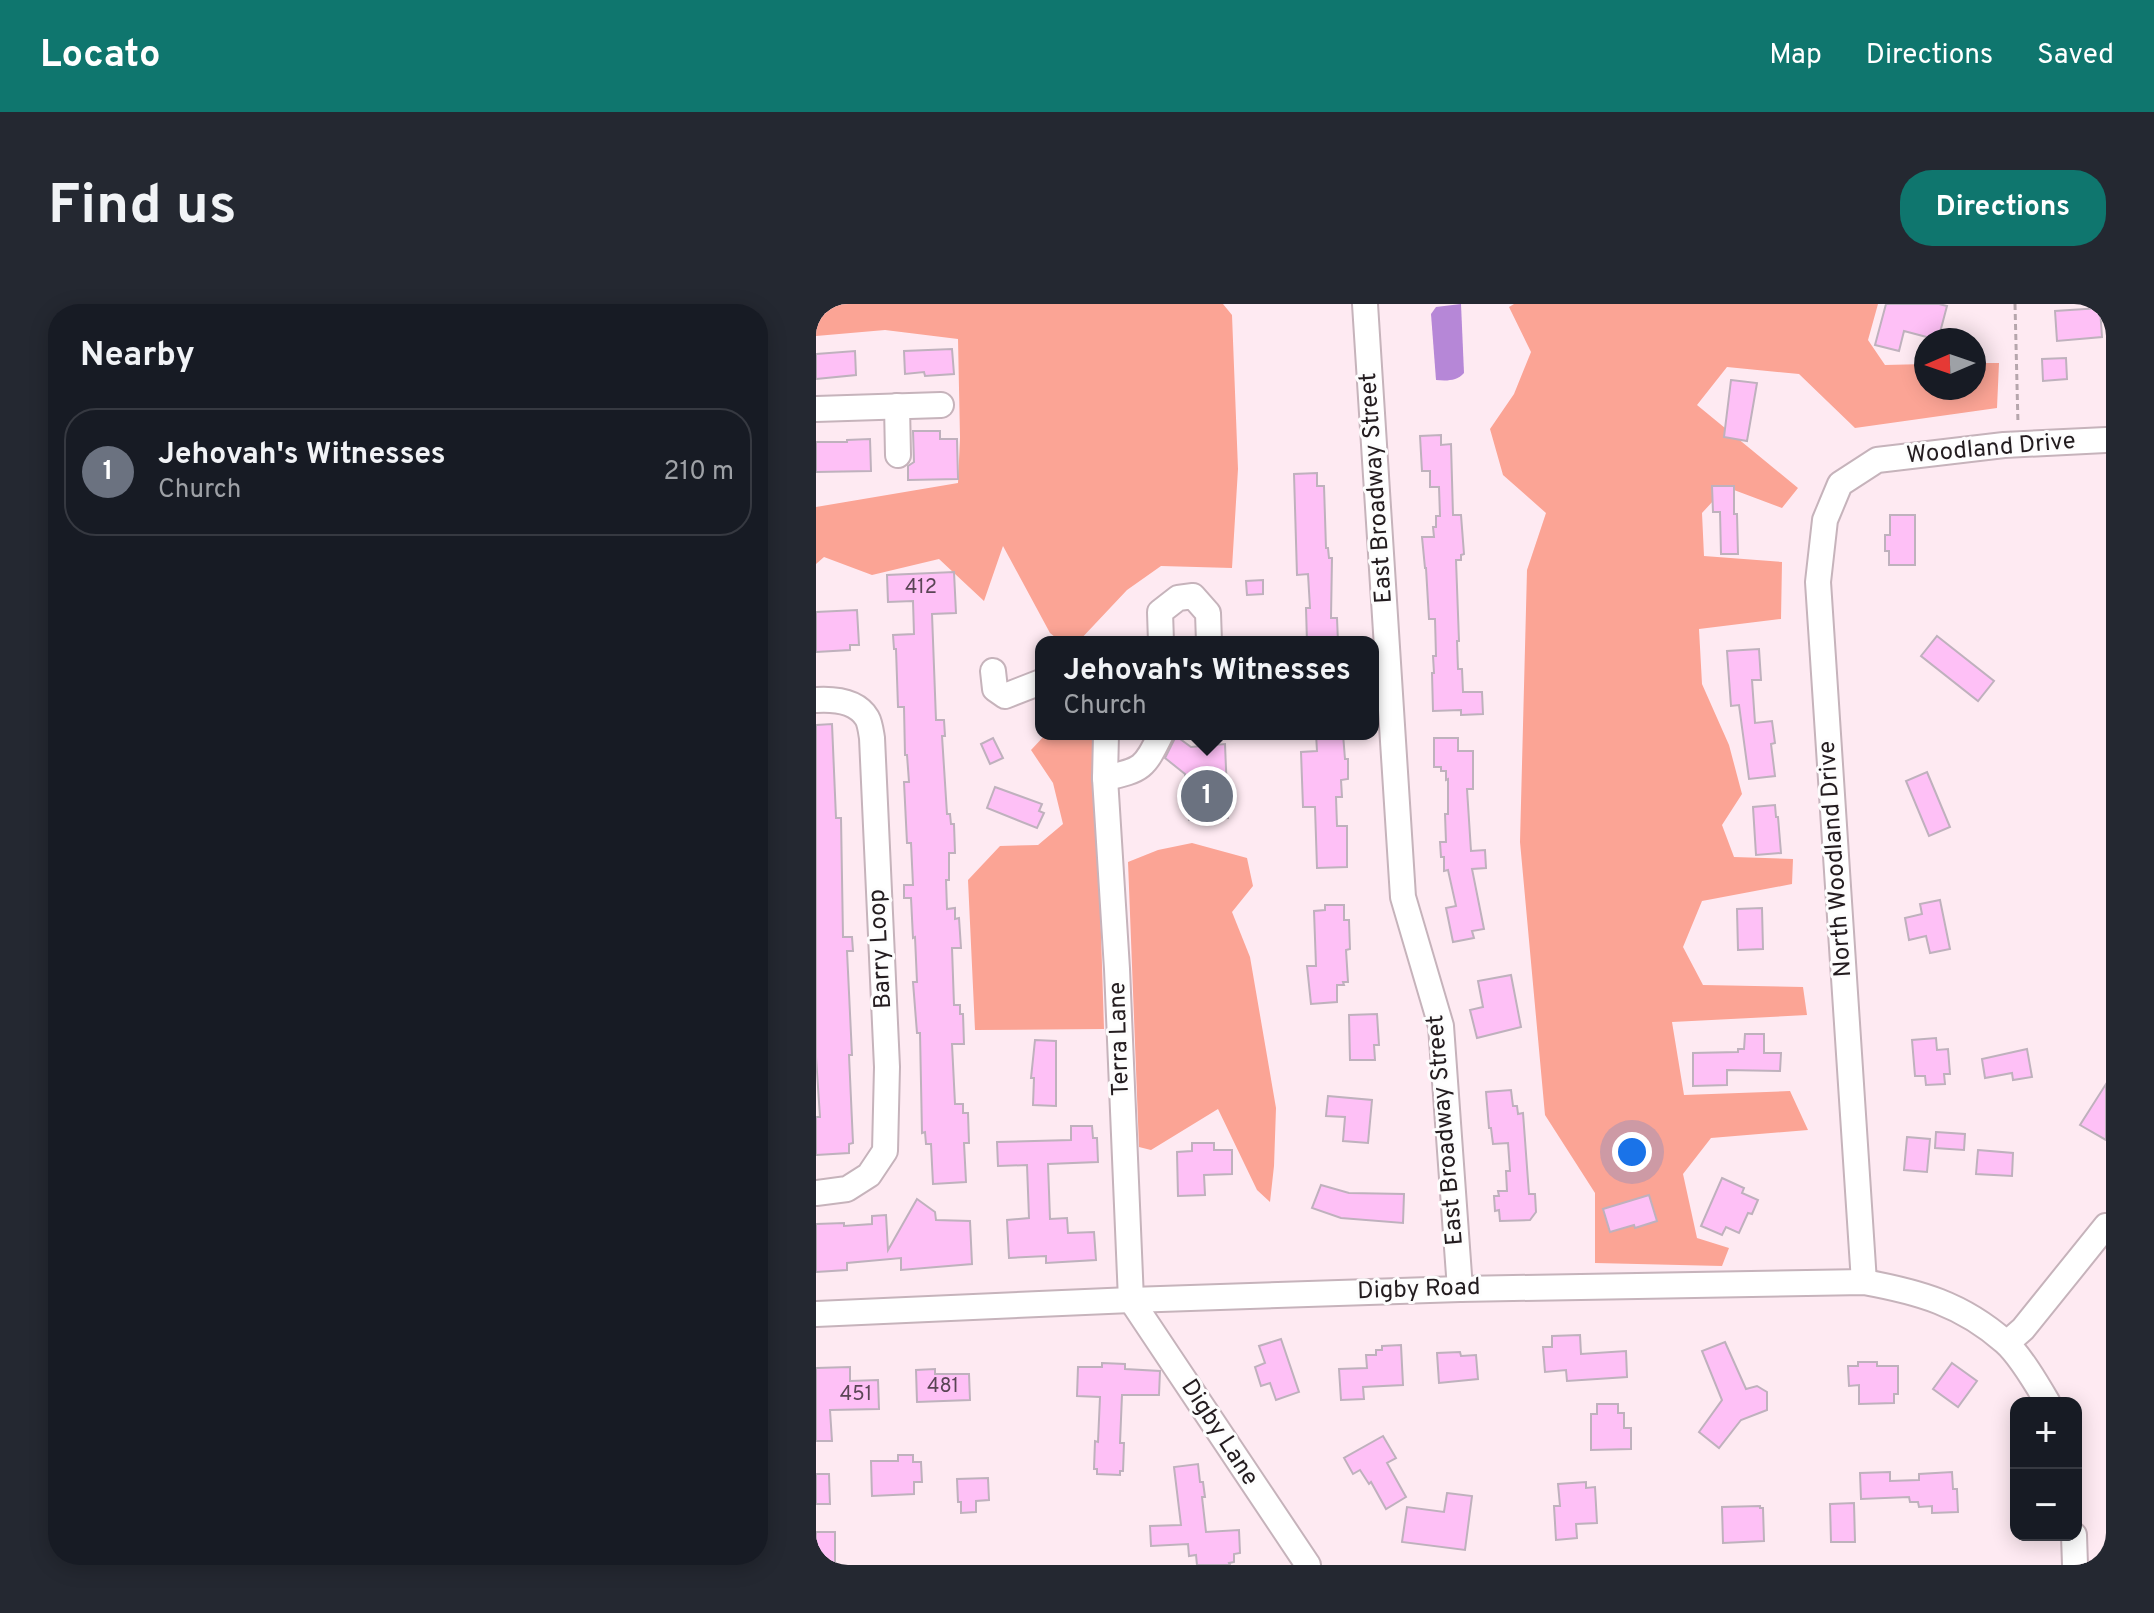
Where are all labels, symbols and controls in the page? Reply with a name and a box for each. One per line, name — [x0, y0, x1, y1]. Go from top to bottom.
text: Locato — [40, 32, 160, 81]
text: Map — [1769, 38, 1822, 74]
text: Directions — [1866, 38, 1993, 74]
text: Saved — [2037, 38, 2114, 74]
button: Directions — [1900, 170, 2106, 246]
text: Find us — [48, 173, 237, 243]
north arrow — [1914, 328, 1986, 400]
text: Nearby — [80, 335, 195, 378]
street label: East Broadway Street — [1354, 372, 1400, 604]
street label: Woodland Drive — [1905, 427, 2077, 471]
text: Jehovah's Witnesses — [158, 437, 445, 474]
text: 1 — [103, 456, 113, 489]
text: 210 m — [664, 456, 734, 489]
text: Church — [158, 474, 241, 507]
house number: 412 — [905, 575, 937, 601]
popup — [1035, 636, 1379, 740]
text: Jehovah's Witnesses — [1063, 653, 1351, 690]
text: Church — [1063, 690, 1147, 723]
street label: North Woodland Drive — [1813, 740, 1859, 978]
pin: 1 — [1181, 766, 1233, 826]
street label: Barry Loop — [863, 888, 899, 1010]
street label: Terra Lane — [1103, 981, 1137, 1097]
street label: East Broadway Street — [1421, 1014, 1471, 1246]
your location — [1612, 1132, 1652, 1172]
street label: Digby Road — [1357, 1273, 1481, 1307]
house number: 481 — [927, 1374, 959, 1400]
street label: Digby Lane — [1174, 1374, 1264, 1492]
house number: 451 — [840, 1382, 872, 1408]
map controls — [2010, 1397, 2082, 1541]
button: + — [2010, 1397, 2082, 1469]
button: − — [2010, 1469, 2082, 1541]

